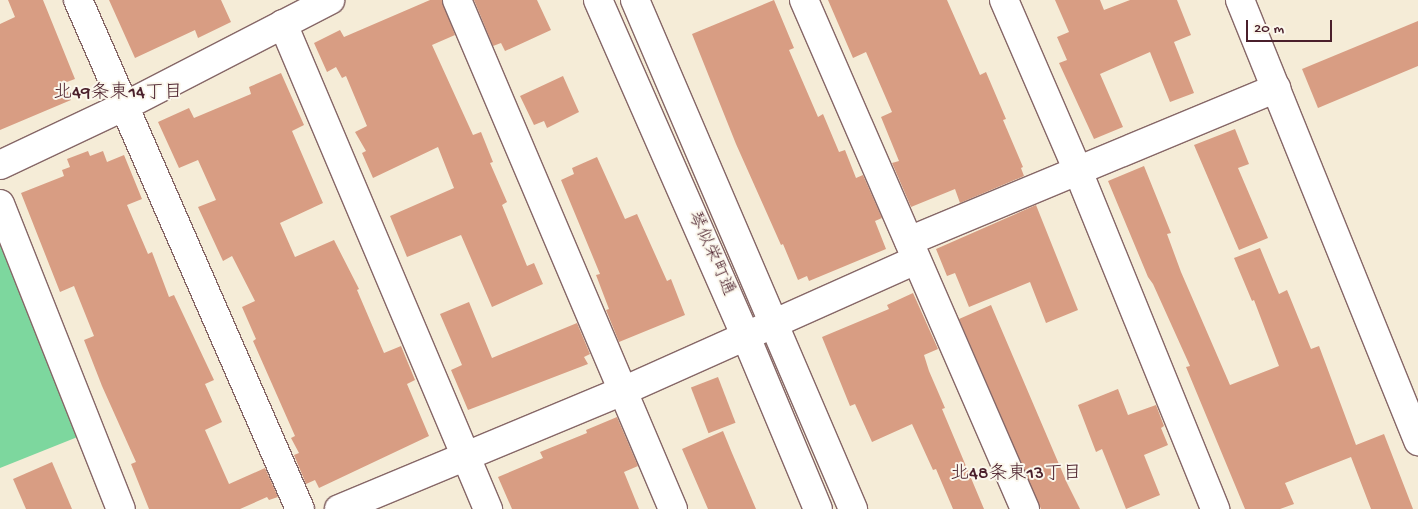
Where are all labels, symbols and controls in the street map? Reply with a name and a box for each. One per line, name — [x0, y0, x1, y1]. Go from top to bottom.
scale bar — [1248, 10, 1334, 42]
text: 20 m — [1254, 20, 1284, 38]
district label: 北49条東14丁目 — [53, 83, 183, 105]
street label: 琴似栄町通 — [682, 208, 738, 300]
district label: 北48条東13丁目 — [950, 464, 1082, 486]

